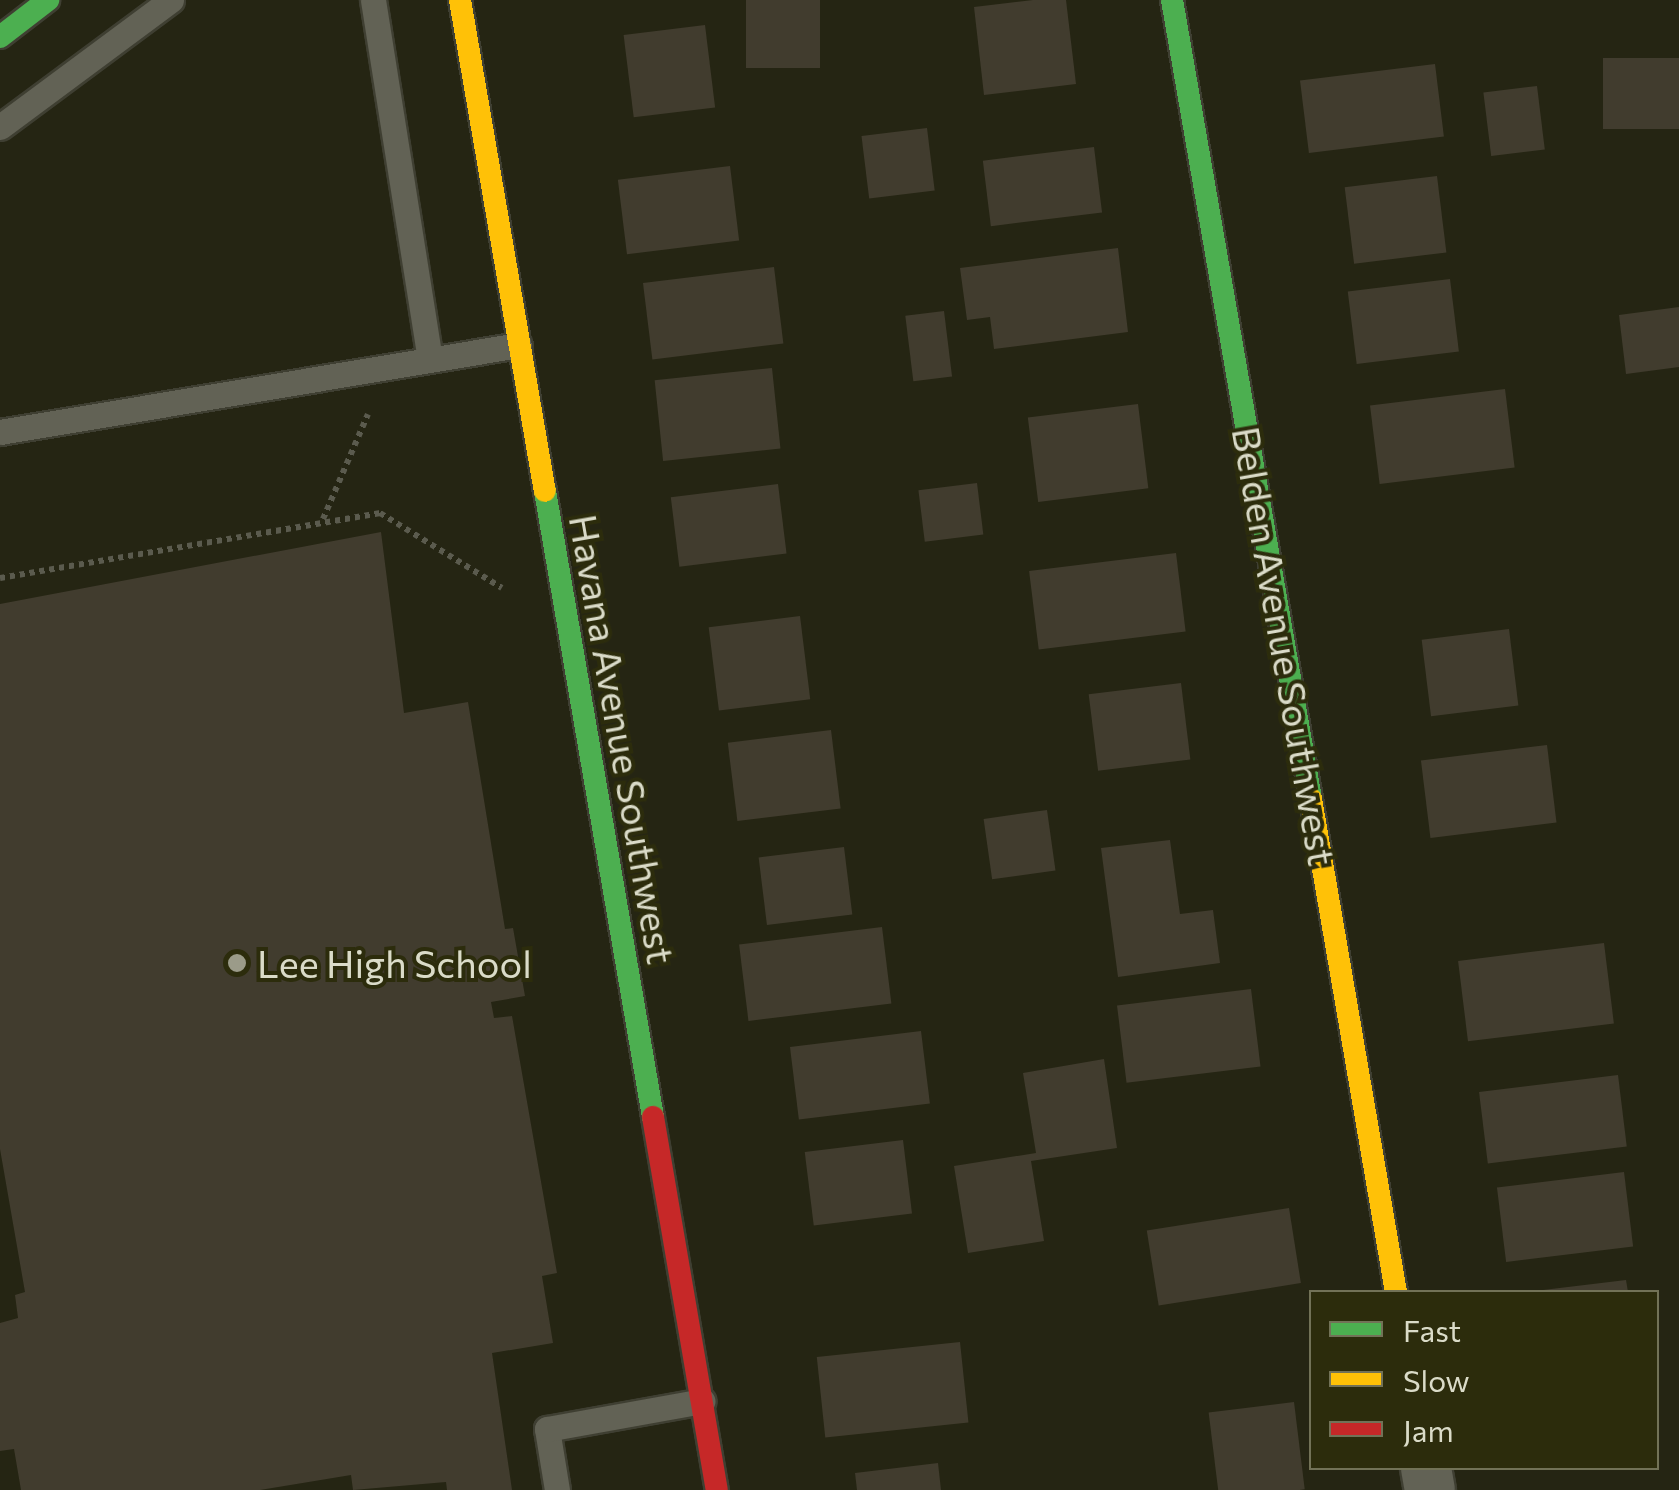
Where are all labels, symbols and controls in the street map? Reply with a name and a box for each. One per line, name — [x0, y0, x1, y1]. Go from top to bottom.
street label: Belden Avenue Southwest — [1224, 423, 1346, 869]
street label: Havana Avenue Southwest — [561, 511, 685, 967]
place label: Lee High School — [257, 940, 532, 986]
marker: Lee High School — [226, 952, 248, 974]
legend — [1309, 1290, 1659, 1470]
text: Fast — [1403, 1311, 1461, 1348]
text: Slow — [1403, 1361, 1470, 1398]
text: Jam — [1403, 1411, 1454, 1448]

